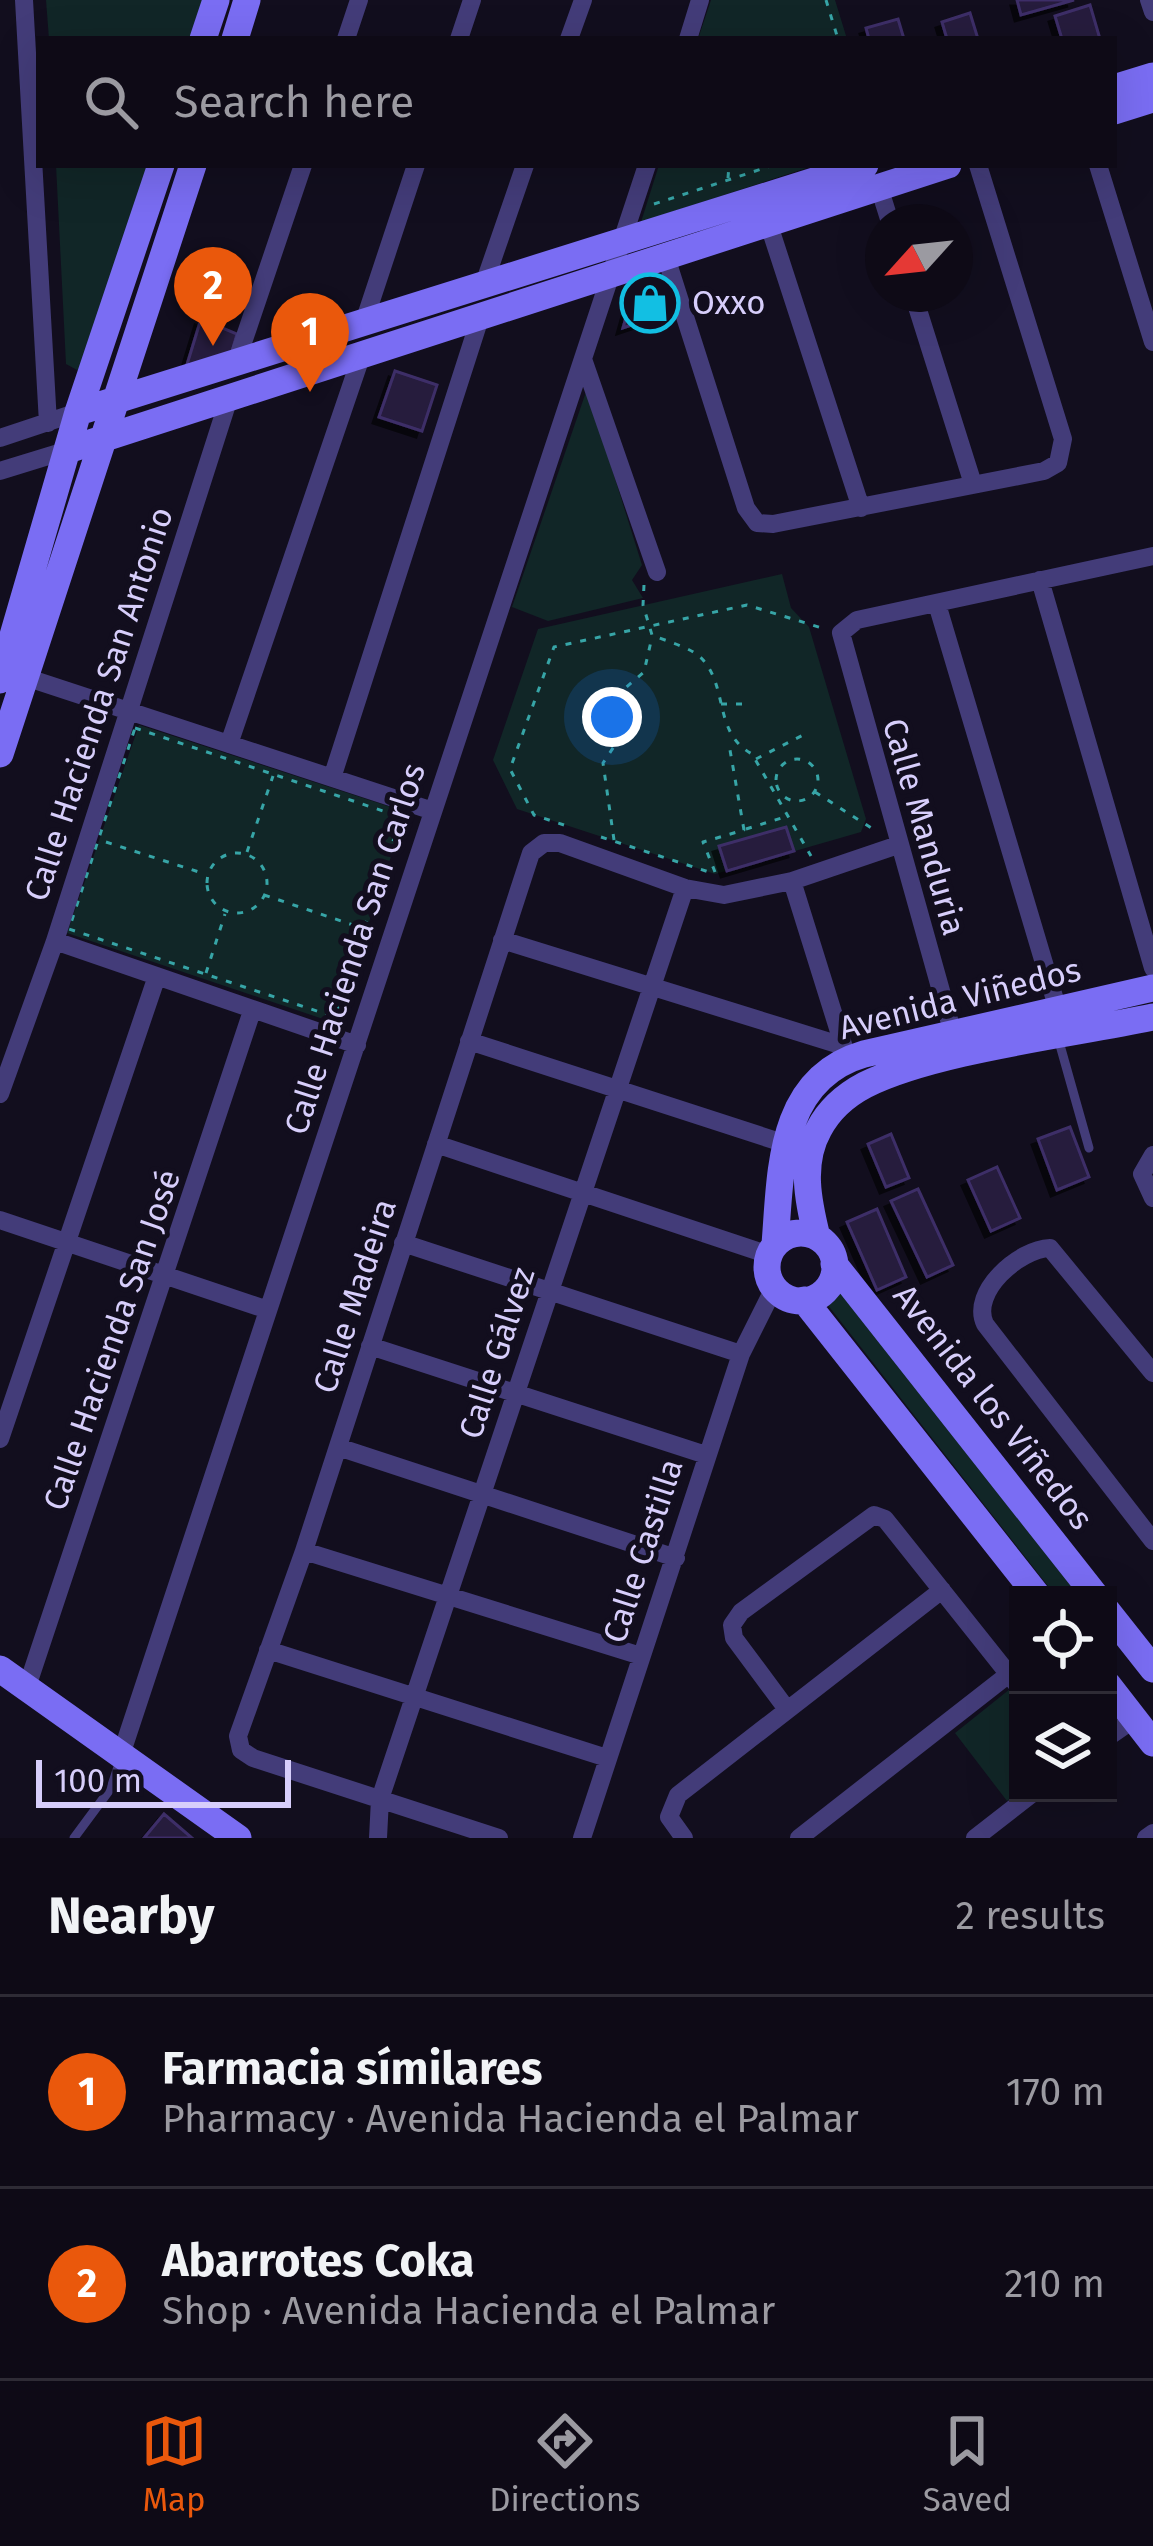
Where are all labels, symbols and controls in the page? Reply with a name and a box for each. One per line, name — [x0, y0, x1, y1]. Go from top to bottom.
search box — [36, 36, 1117, 168]
icon: search — [78, 69, 144, 135]
text: Search here — [174, 75, 414, 129]
north arrow — [865, 204, 973, 312]
pin: 2 — [174, 247, 252, 346]
shop icon: Oxxo — [619, 272, 681, 334]
place label: Oxxo — [692, 283, 766, 323]
pin: 1 — [271, 293, 349, 392]
street label: Calle Hacienda San Antonio — [16, 502, 182, 906]
your location — [582, 687, 642, 747]
street label: Calle Manduria — [874, 714, 974, 940]
street label: Calle Hacienda San Carlos — [276, 758, 434, 1140]
street label: Avenida Viñedos — [835, 950, 1085, 1048]
street label: Calle Hacienda San José — [35, 1164, 189, 1516]
street label: Calle Madeira — [305, 1194, 405, 1398]
street label: Calle Gálvez — [451, 1262, 543, 1444]
street label: Avenida los Viñedos — [885, 1276, 1101, 1538]
street label: Calle Castilla — [594, 1454, 692, 1648]
map controls — [1009, 1586, 1117, 1802]
button: locate — [1009, 1586, 1117, 1694]
button: layers — [1009, 1694, 1117, 1802]
scale bar — [36, 1754, 291, 1807]
text: 100 m — [54, 1761, 142, 1801]
text: Nearby — [48, 1885, 214, 1947]
text: 2 results — [956, 1893, 1105, 1939]
text: Farmacia símilares — [162, 2042, 542, 2096]
text: 1 — [78, 2069, 96, 2115]
text: 170 m — [1006, 2069, 1105, 2115]
text: Pharmacy · Avenida Hacienda el Palmar — [162, 2096, 859, 2142]
text: Abarrotes Coka — [162, 2234, 475, 2288]
text: 2 — [77, 2261, 97, 2307]
text: 210 m — [1004, 2261, 1105, 2307]
text: Shop · Avenida Hacienda el Palmar — [162, 2288, 775, 2334]
tab: Map — [141, 2408, 207, 2520]
tab: Directions — [489, 2408, 641, 2520]
tab: Saved — [923, 2408, 1012, 2520]

